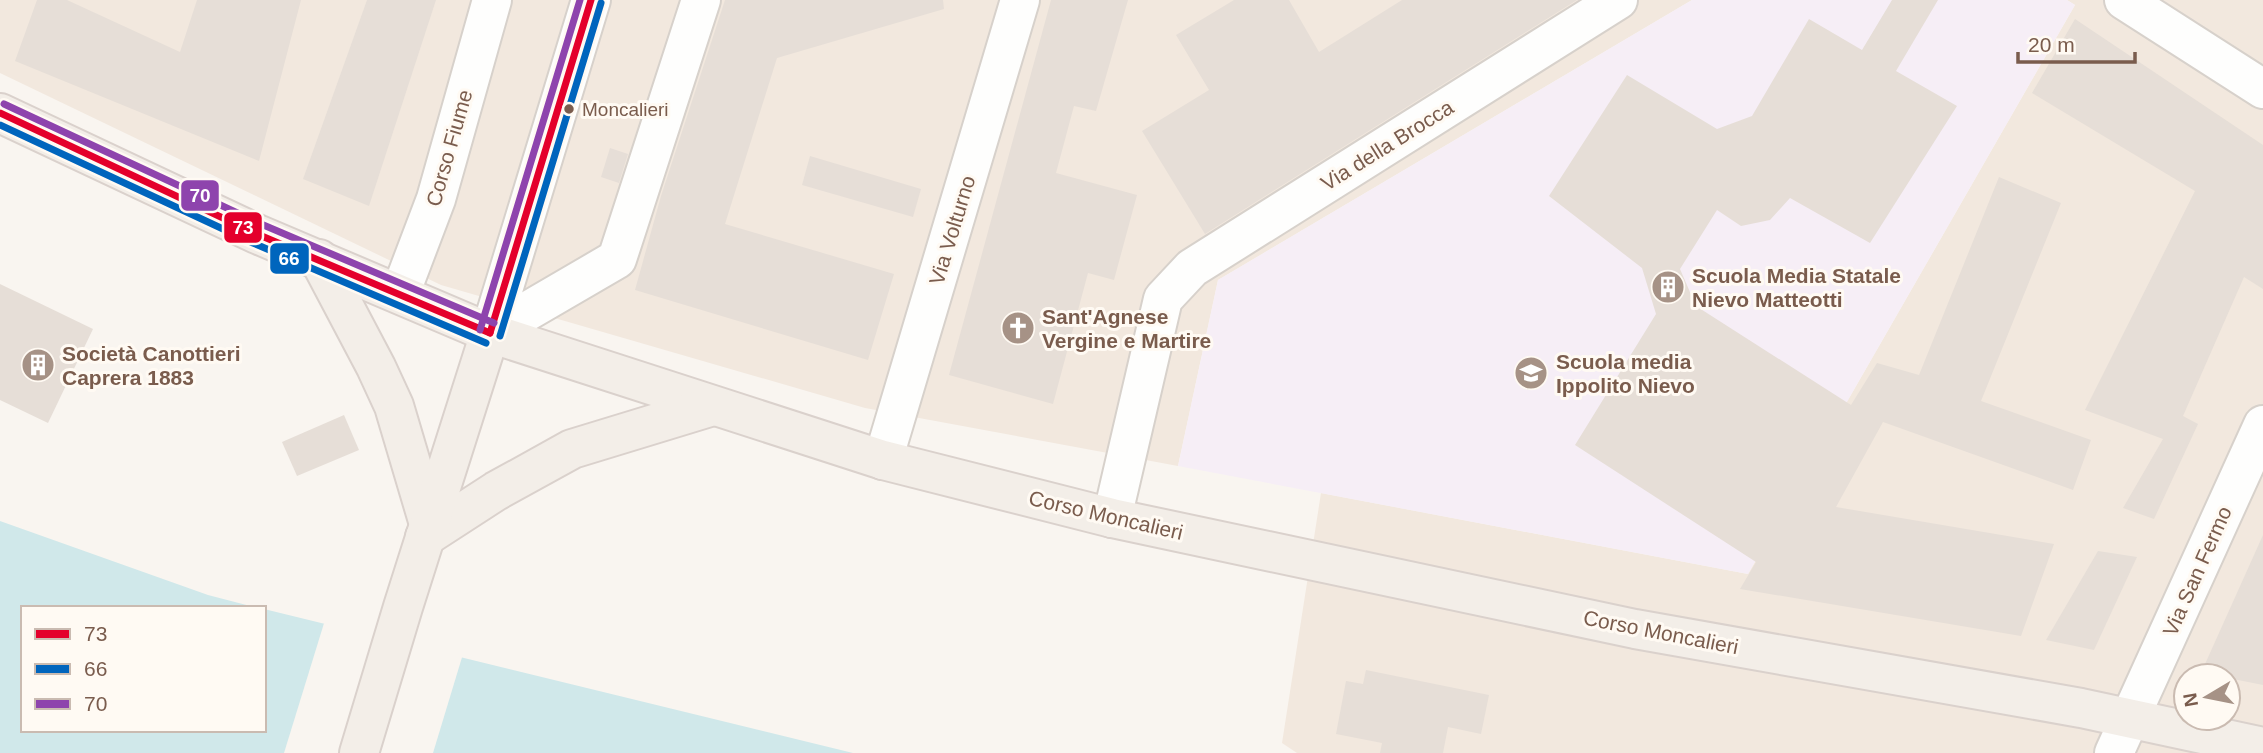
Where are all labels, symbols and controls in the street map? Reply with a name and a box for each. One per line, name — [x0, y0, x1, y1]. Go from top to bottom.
scale bar — [2018, 21, 2135, 65]
text: 20 m — [2028, 33, 2075, 56]
street label: Corso Fiume — [421, 87, 477, 209]
street label: Via della Brocca — [1317, 95, 1458, 195]
place label: Moncalieri — [582, 99, 669, 120]
marker: Moncalieri — [562, 102, 576, 116]
street label: Via Volturno — [925, 173, 979, 287]
line badge: 70 — [180, 179, 220, 212]
text: 70 — [189, 185, 211, 206]
line badge: 73 — [223, 211, 263, 244]
text: 73 — [232, 217, 254, 238]
line badge: 66 — [269, 242, 310, 275]
text: 66 — [278, 248, 300, 269]
place label: Scuola Media Statale Nievo Matteotti — [1692, 264, 1901, 311]
building icon: Scuola Media Statale Nievo Matteotti — [1649, 268, 1687, 306]
place label: Sant'Agnese Vergine e Martire — [1042, 305, 1211, 352]
church icon: Sant'Agnese Vergine e Martire — [999, 309, 1037, 347]
place label: Società Canottieri Caprera 1883 — [62, 342, 241, 389]
building icon: Società Canottieri Caprera 1883 — [19, 346, 57, 384]
place label: Scuola media Ippolito Nievo — [1556, 350, 1695, 397]
school or university icon: Scuola media Ippolito Nievo — [1512, 354, 1550, 392]
street label: Corso Moncalieri — [1027, 486, 1185, 544]
street label: Via San Fermo — [2158, 503, 2236, 639]
legend — [21, 606, 266, 732]
street label: Corso Moncalieri — [1581, 606, 1741, 658]
text: 73 — [84, 622, 107, 645]
text: 66 — [84, 657, 107, 680]
north arrow — [2172, 662, 2242, 732]
text: N — [2179, 691, 2202, 708]
text: 70 — [84, 692, 107, 715]

